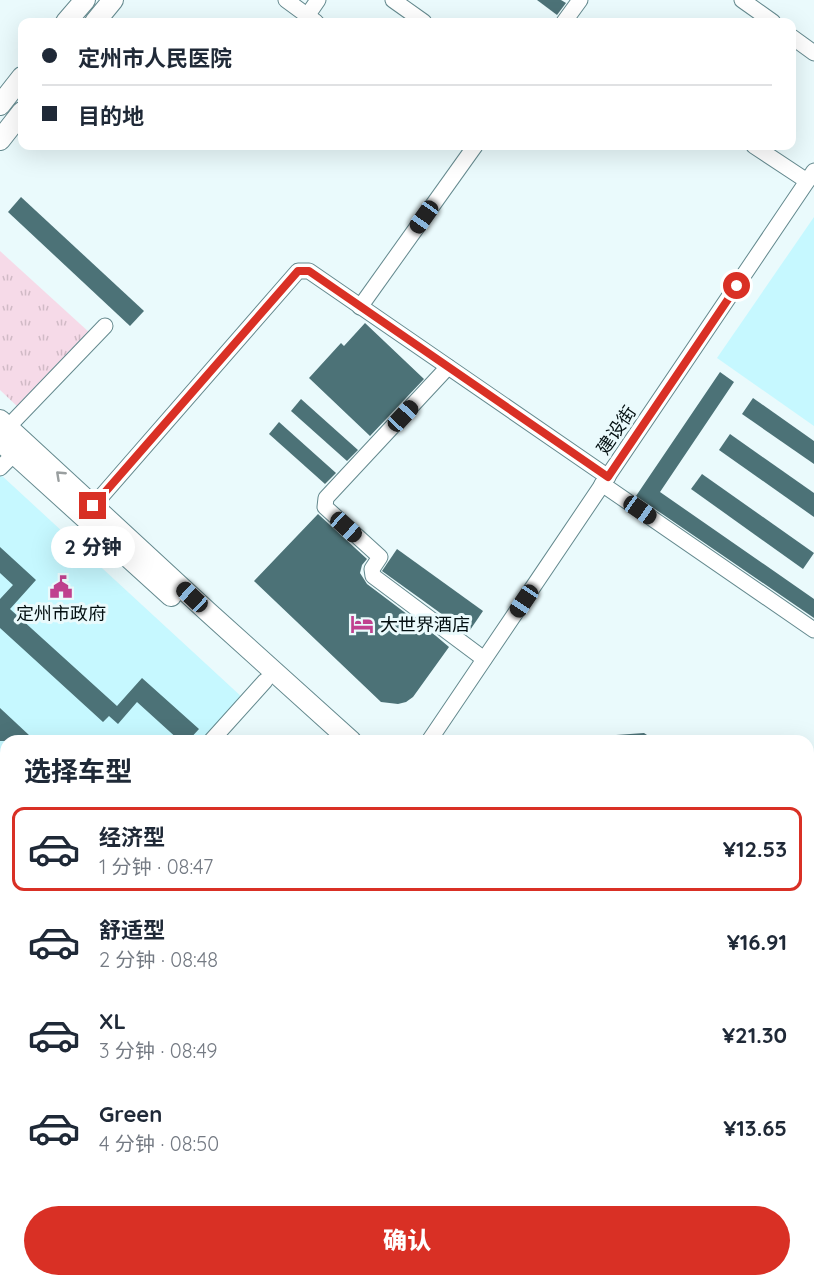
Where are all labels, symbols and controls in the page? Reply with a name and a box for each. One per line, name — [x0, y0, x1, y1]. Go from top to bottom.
text: 定州市人民医院 — [78, 44, 232, 72]
text: 目的地 — [78, 102, 144, 130]
car — [406, 197, 442, 237]
route start — [723, 272, 750, 299]
car — [384, 397, 422, 435]
street label: 建设街 — [591, 401, 641, 459]
one-way arrow — [56, 471, 66, 482]
route end — [79, 492, 106, 519]
car — [620, 492, 660, 528]
car — [327, 508, 365, 546]
callout: 2 分钟 — [51, 527, 135, 569]
text: 2 分钟 — [65, 534, 121, 559]
public building icon: 定州市政府 — [48, 574, 74, 600]
car — [173, 578, 211, 616]
car — [506, 581, 542, 621]
place label: 定州市政府 — [16, 602, 106, 625]
hotel icon: 大世界酒店 — [349, 611, 375, 637]
place label: 大世界酒店 — [380, 613, 470, 636]
text: 选择车型 — [24, 754, 132, 788]
icon: car — [27, 822, 81, 876]
text: 经济型 — [99, 823, 165, 851]
text: ¥12.53 — [723, 835, 787, 863]
text: 1 分钟 · 08:47 — [99, 854, 213, 879]
icon: car — [27, 915, 81, 969]
text: 舒适型 — [99, 916, 165, 944]
text: ¥16.91 — [727, 928, 787, 956]
text: 2 分钟 · 08:48 — [99, 947, 218, 972]
text: XL — [99, 1007, 126, 1035]
icon: car — [27, 1008, 81, 1062]
text: ¥21.30 — [722, 1021, 787, 1049]
text: 3 分钟 · 08:49 — [99, 1038, 218, 1063]
text: Green — [99, 1100, 162, 1128]
icon: car — [27, 1101, 81, 1155]
text: ¥13.65 — [723, 1114, 787, 1142]
text: 4 分钟 · 08:50 — [99, 1131, 219, 1156]
button: 确认 — [24, 1206, 790, 1275]

